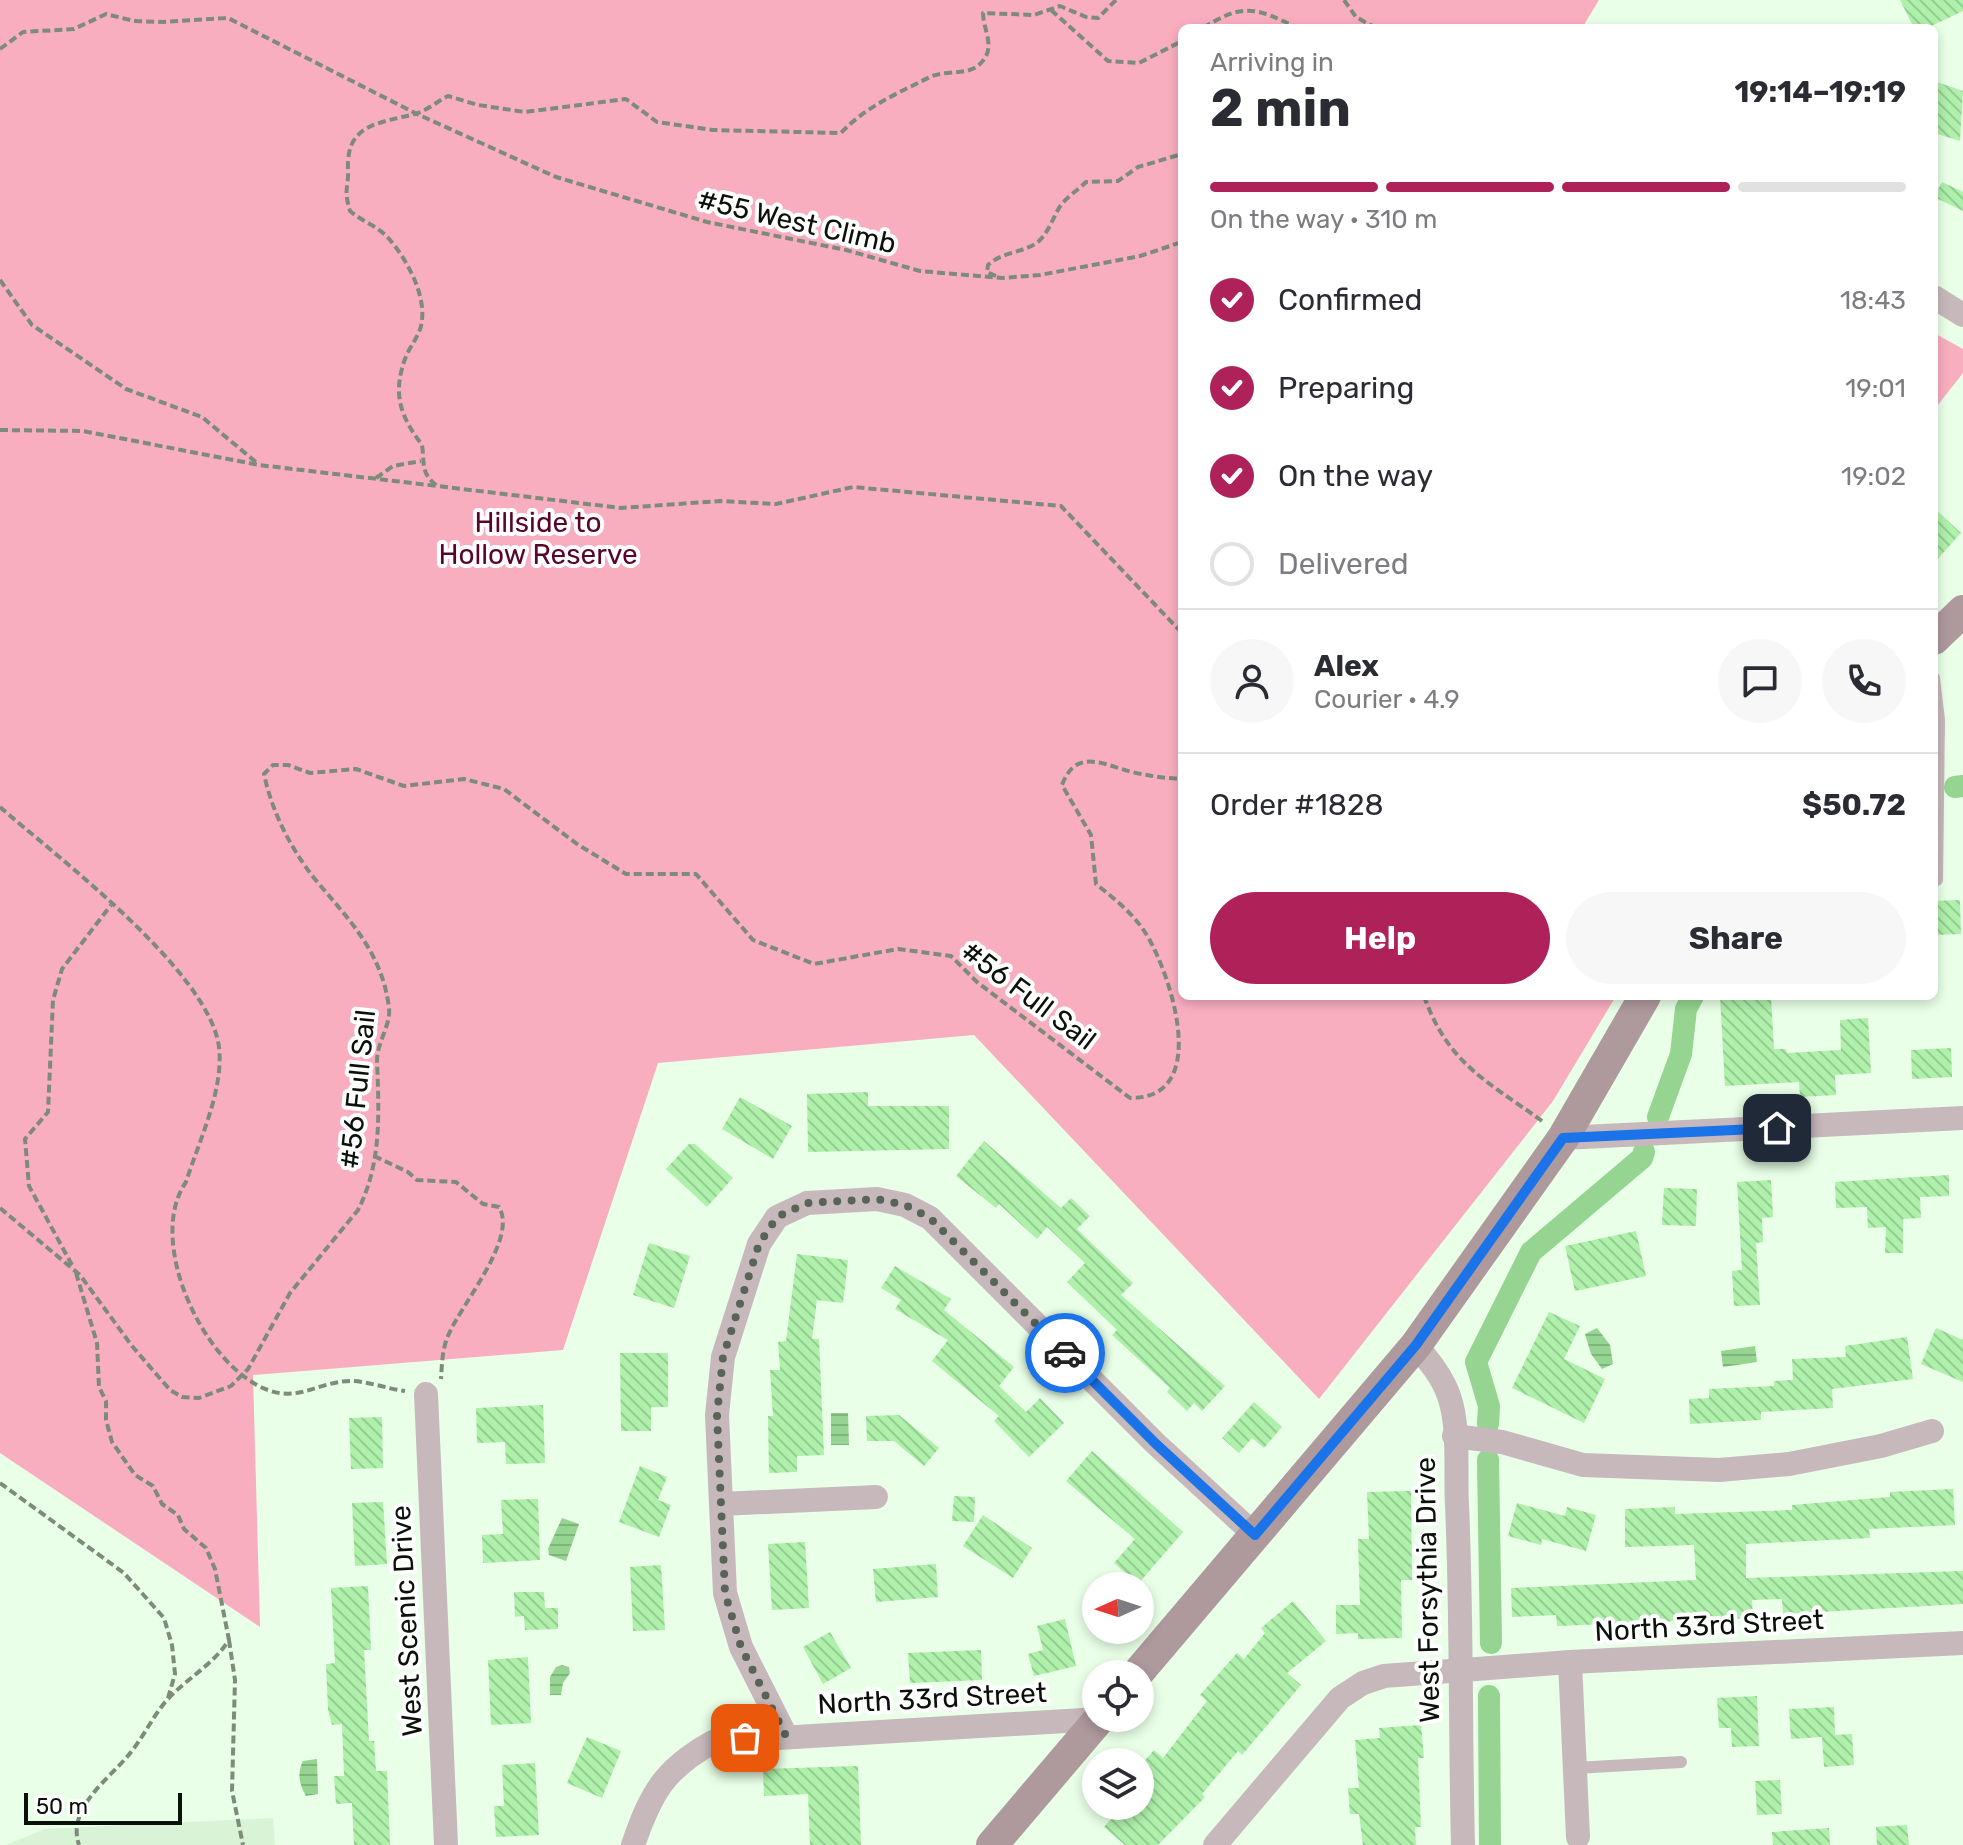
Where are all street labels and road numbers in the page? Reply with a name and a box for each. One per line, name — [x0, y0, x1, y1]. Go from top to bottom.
street label: #55 West Climb — [694, 183, 899, 260]
street label: #56 Full Sail — [955, 934, 1102, 1057]
street label: #56 Full Sail — [333, 1008, 382, 1170]
street label: West Forsythia Drive — [1409, 1457, 1446, 1723]
street label: West Scenic Drive — [384, 1504, 429, 1737]
street label: North 33rd Street — [1594, 1603, 1825, 1648]
street label: North 33rd Street — [817, 1676, 1048, 1721]

